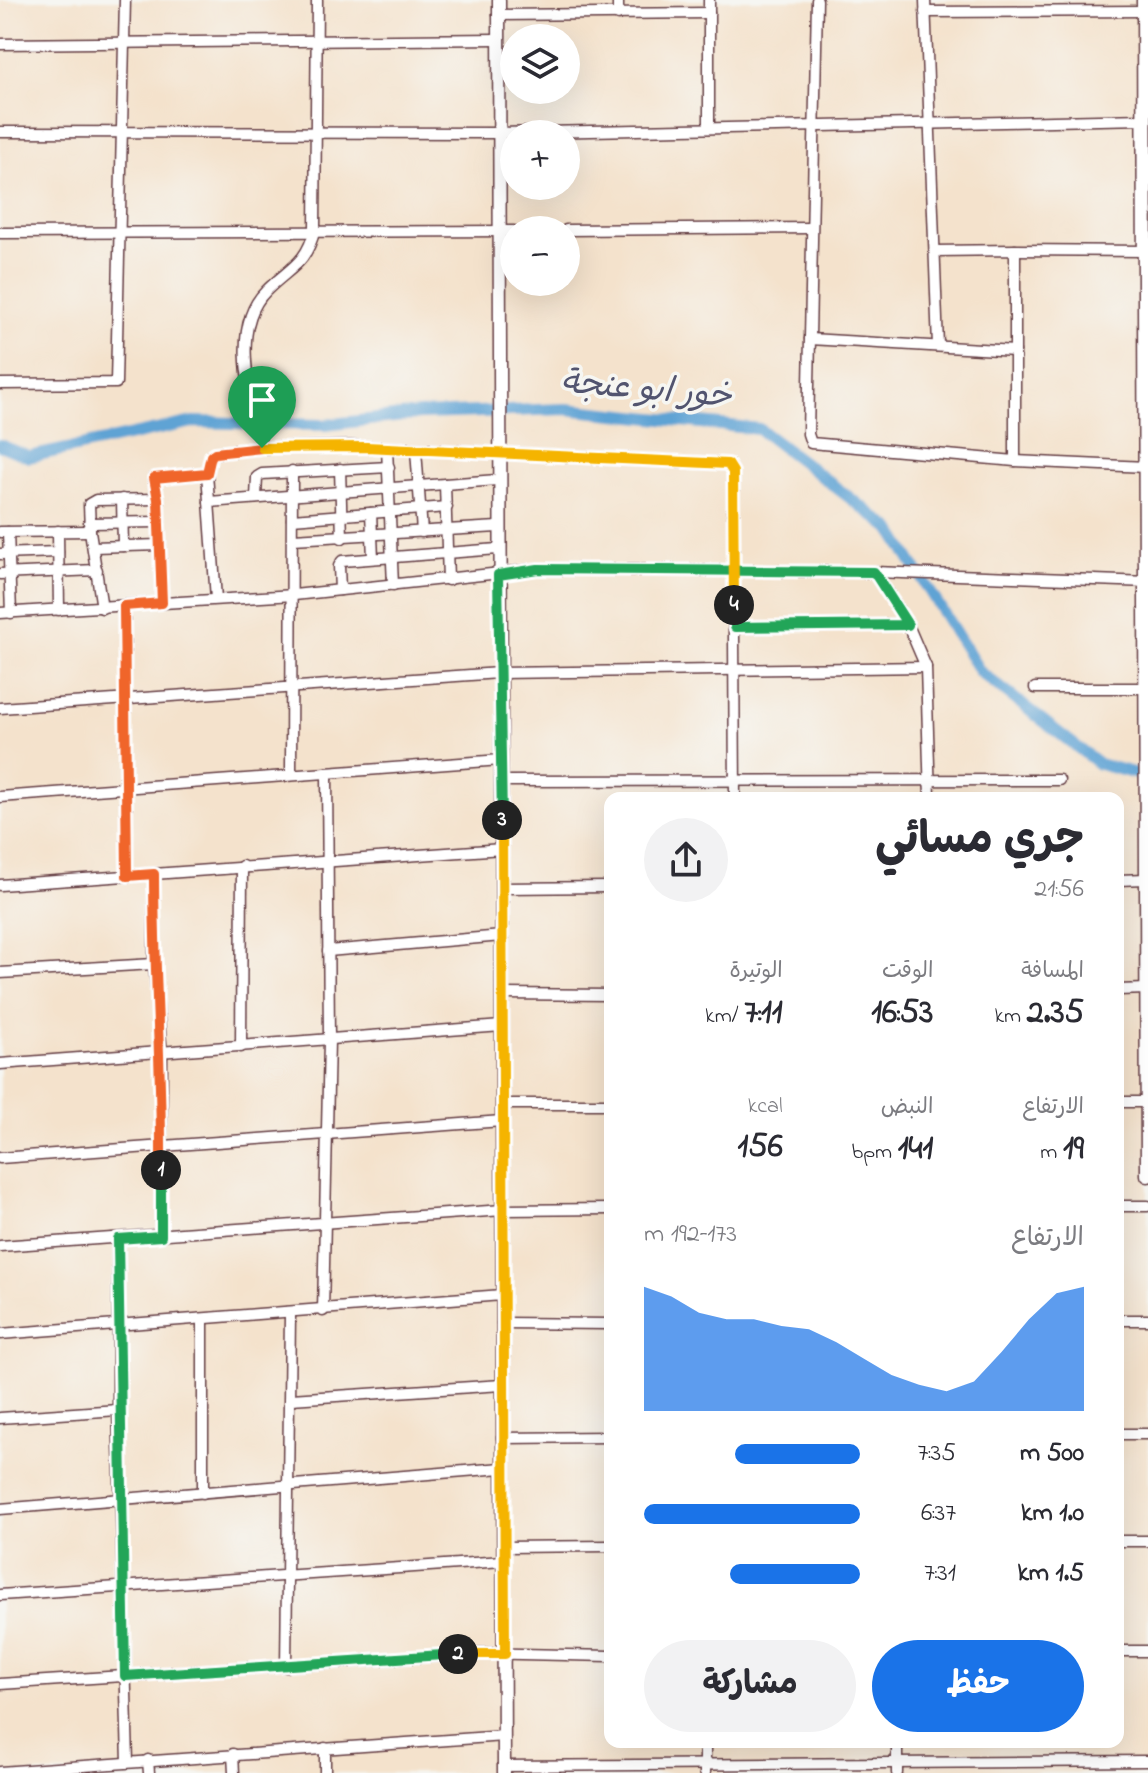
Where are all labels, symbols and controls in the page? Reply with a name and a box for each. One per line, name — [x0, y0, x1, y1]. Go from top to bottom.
map controls — [500, 24, 580, 296]
button: layers — [500, 24, 580, 104]
button: + — [500, 120, 580, 200]
button: − — [500, 216, 580, 296]
water label: خور ابو عنجة — [558, 359, 734, 423]
pin — [228, 366, 296, 448]
icon: arrive — [240, 378, 284, 422]
pin: 4 — [714, 585, 754, 625]
text: 4 — [729, 589, 739, 621]
pin: 3 — [482, 800, 522, 840]
text: 3 — [497, 804, 507, 836]
text: جري مسائي — [875, 809, 1084, 873]
button: share — [644, 818, 728, 902]
text: 21:56 — [1034, 871, 1084, 909]
text: الوتيرة — [730, 956, 783, 988]
text: الوقت — [882, 956, 933, 988]
text: المسافة — [1021, 956, 1084, 988]
text: 7:11 — [744, 989, 783, 1039]
text: 16:53 — [871, 989, 933, 1039]
text: 2.35 — [1027, 989, 1084, 1039]
text: /km — [705, 1001, 744, 1033]
text: km — [994, 1001, 1027, 1033]
text: kcal — [748, 1091, 783, 1123]
text: النبض — [881, 1092, 933, 1124]
text: الارتفاع — [1022, 1092, 1084, 1124]
text: 156 — [737, 1123, 783, 1173]
text: 141 — [898, 1125, 933, 1175]
text: 19 — [1063, 1125, 1084, 1175]
text: bpm — [852, 1137, 898, 1169]
text: m — [1040, 1137, 1063, 1169]
pin: 1 — [141, 1150, 181, 1190]
text: 1 — [158, 1154, 165, 1186]
text: 173–192 m — [644, 1216, 737, 1254]
text: الارتفاع — [1011, 1220, 1084, 1258]
text: 7:35 — [917, 1435, 956, 1473]
text: 500 m — [1020, 1435, 1084, 1473]
text: 6:37 — [921, 1495, 956, 1533]
text: 1.0 km — [1021, 1495, 1084, 1533]
text: 7:31 — [924, 1555, 956, 1593]
text: 1.5 km — [1017, 1555, 1084, 1593]
pin: 2 — [438, 1634, 478, 1674]
text: 2 — [453, 1638, 463, 1670]
button: مشاركة — [644, 1640, 856, 1732]
button: حفظ — [872, 1640, 1084, 1732]

